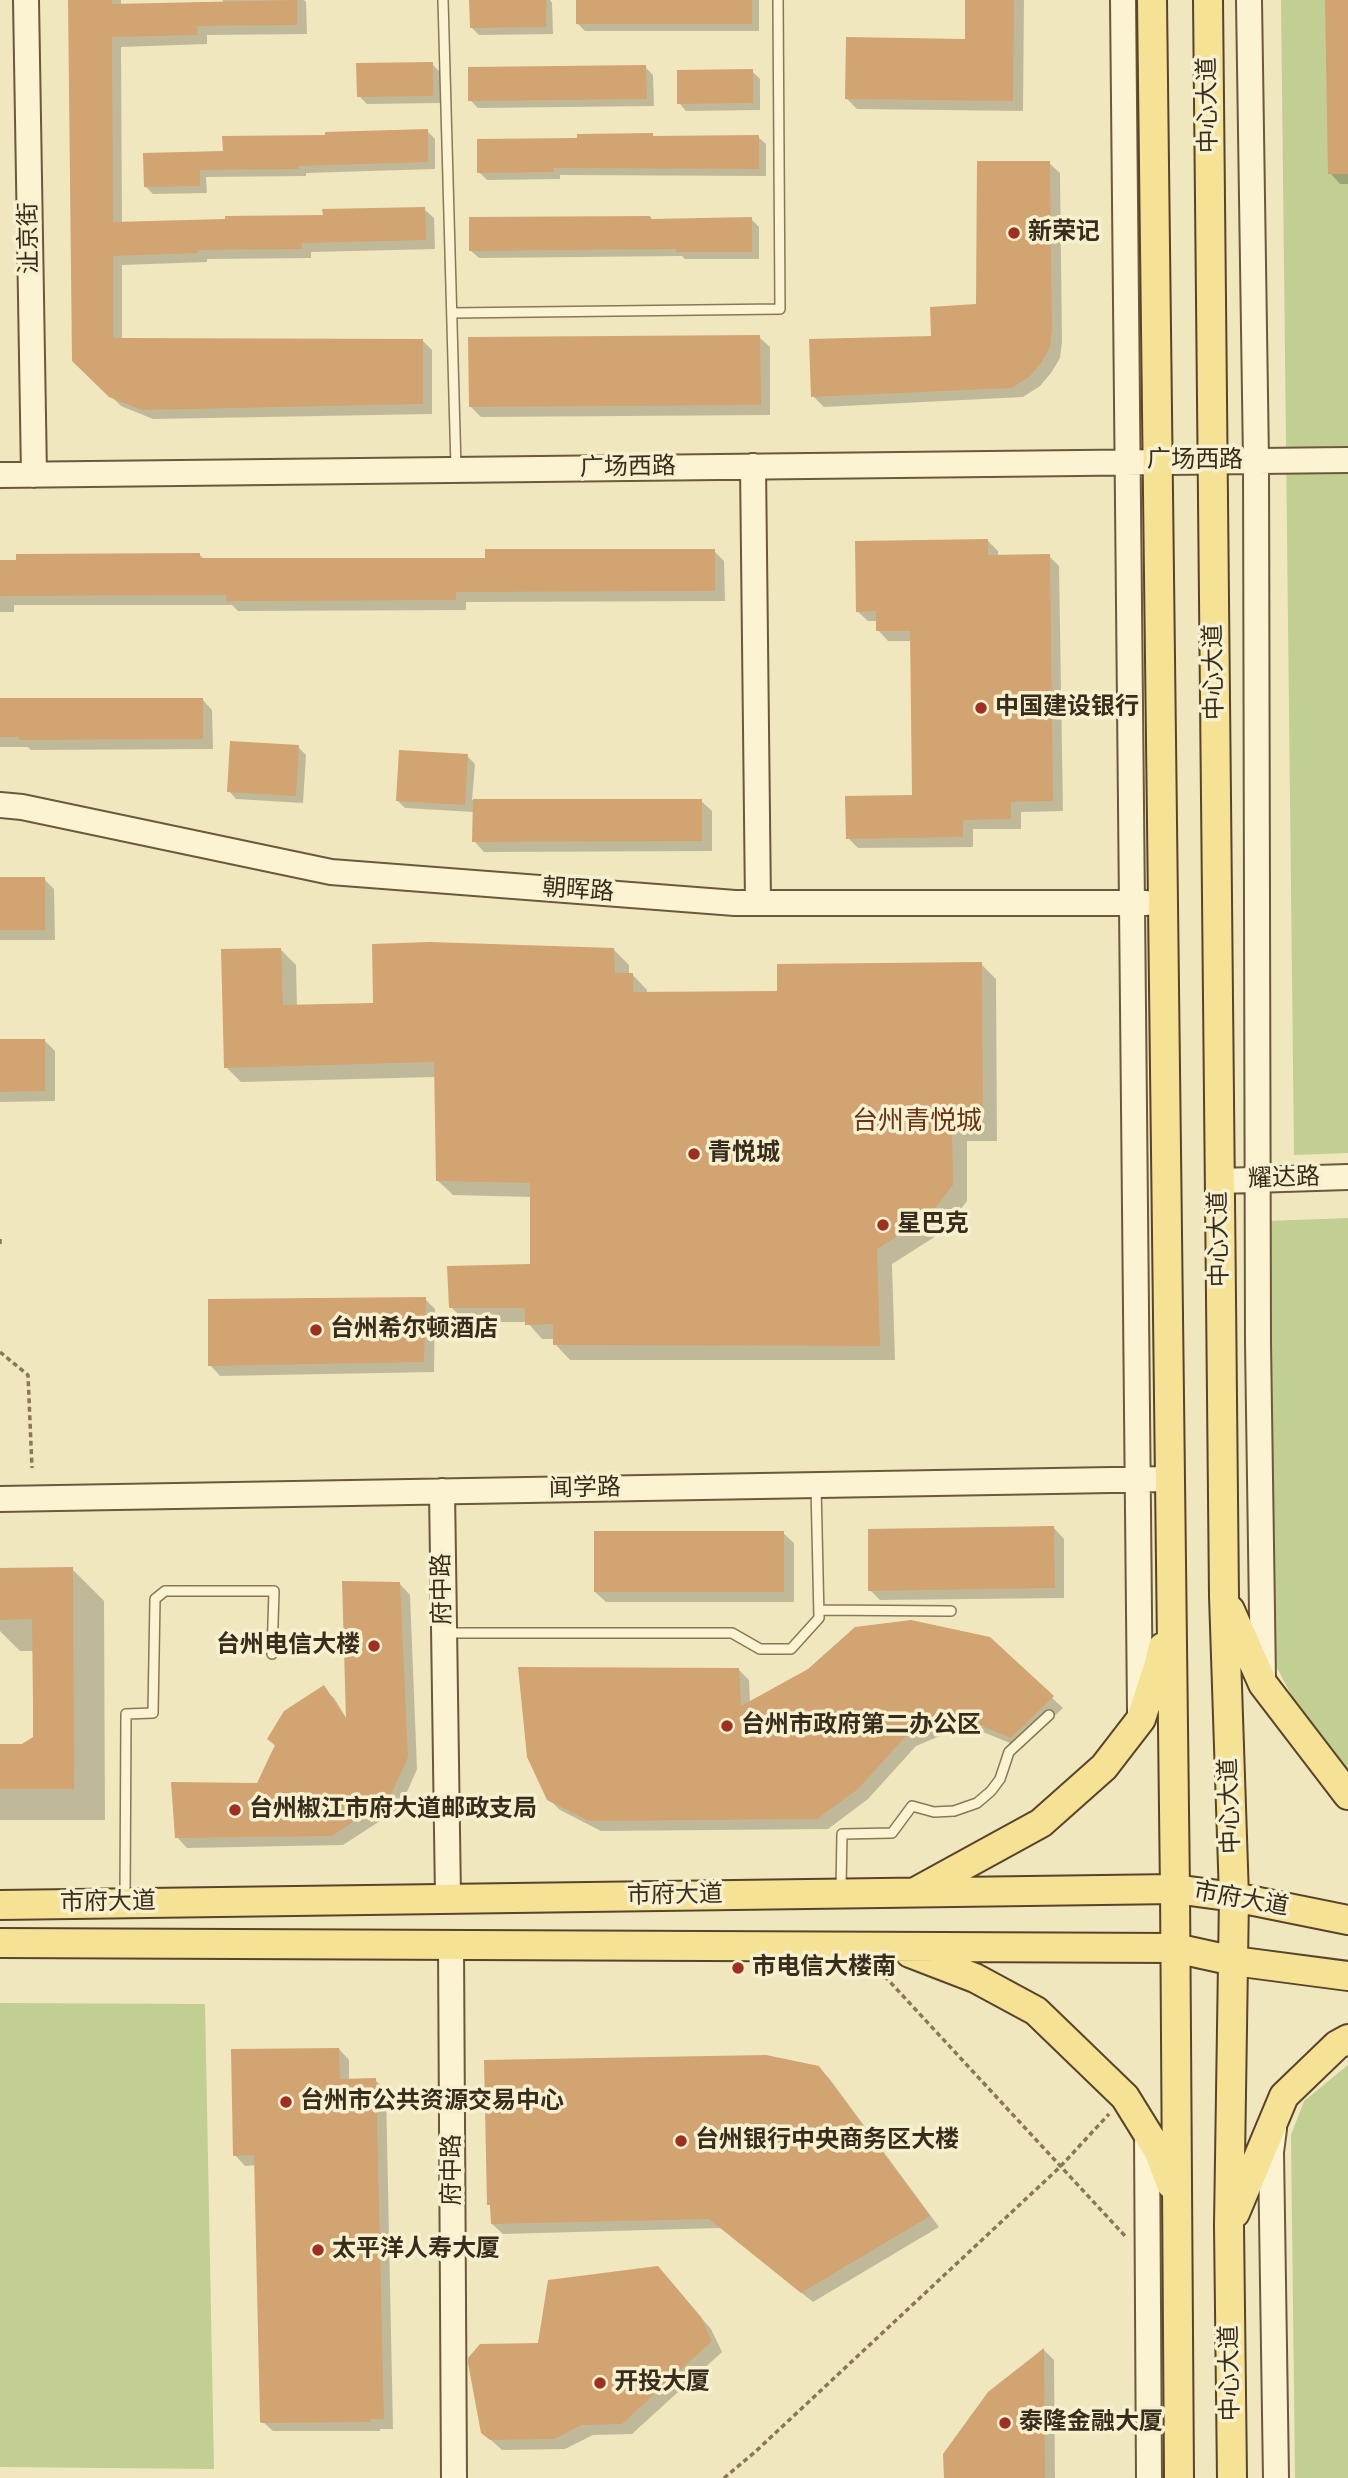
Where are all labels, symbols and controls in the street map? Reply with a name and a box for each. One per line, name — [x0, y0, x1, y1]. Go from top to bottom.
street label: 中心大道 — [1194, 57, 1224, 153]
street label: 沚京街 — [15, 202, 45, 274]
place label: 新荣记 — [1028, 219, 1100, 247]
marker: 新荣记 — [1006, 225, 1022, 241]
street label: 广场西路 — [1147, 447, 1243, 475]
street label: 广场西路 — [580, 453, 676, 483]
street label: 中心大道 — [1200, 624, 1230, 720]
place label: 中国建设银行 — [995, 694, 1139, 722]
marker: 中国建设银行 — [973, 700, 989, 716]
street label: 朝晖路 — [541, 874, 615, 908]
district label: 台州青悦城 — [852, 1106, 982, 1138]
place label: 青悦城 — [708, 1140, 780, 1168]
marker: 青悦城 — [686, 1146, 702, 1162]
street label: 耀达路 — [1248, 1163, 1320, 1195]
street label: 中心大道 — [1205, 1191, 1235, 1287]
place label: 星巴克 — [897, 1211, 969, 1239]
marker: 星巴克 — [875, 1217, 891, 1233]
place label: 台州希尔顿酒店 — [330, 1316, 498, 1344]
marker: 台州希尔顿酒店 — [308, 1322, 324, 1338]
street label: 闻学路 — [549, 1474, 621, 1504]
street label: 府中路 — [428, 1553, 458, 1625]
place label: 台州电信大楼 — [216, 1632, 360, 1660]
marker: 台州电信大楼 — [366, 1638, 382, 1654]
place label: 台州市政府第二办公区 — [741, 1712, 981, 1740]
marker: 台州市政府第二办公区 — [719, 1718, 735, 1734]
street label: 中心大道 — [1215, 1758, 1247, 1854]
place label: 台州椒江市府大道邮政支局 — [249, 1796, 537, 1824]
marker: 台州椒江市府大道邮政支局 — [227, 1802, 243, 1818]
street label: 市府大道 — [1191, 1877, 1291, 1923]
street label: 市府大道 — [627, 1881, 723, 1911]
street label: 市府大道 — [60, 1888, 156, 1918]
place label: 市电信大楼南 — [752, 1954, 896, 1982]
marker: 市电信大楼南 — [730, 1960, 746, 1976]
place label: 台州市公共资源交易中心 — [300, 2088, 564, 2116]
marker: 台州市公共资源交易中心 — [278, 2094, 294, 2110]
place label: 台州银行中央商务区大楼 — [695, 2127, 959, 2155]
marker: 台州银行中央商务区大楼 — [673, 2133, 689, 2149]
street label: 府中路 — [439, 2134, 467, 2206]
place label: 太平洋人寿大厦 — [332, 2236, 500, 2264]
marker: 太平洋人寿大厦 — [310, 2242, 326, 2258]
street label: 中心大道 — [1216, 2325, 1246, 2421]
place label: 开投大厦 — [614, 2369, 710, 2397]
marker: 开投大厦 — [592, 2375, 608, 2391]
place label: 泰隆金融大厦 — [1019, 2409, 1163, 2437]
marker: 泰隆金融大厦 — [997, 2415, 1013, 2431]

